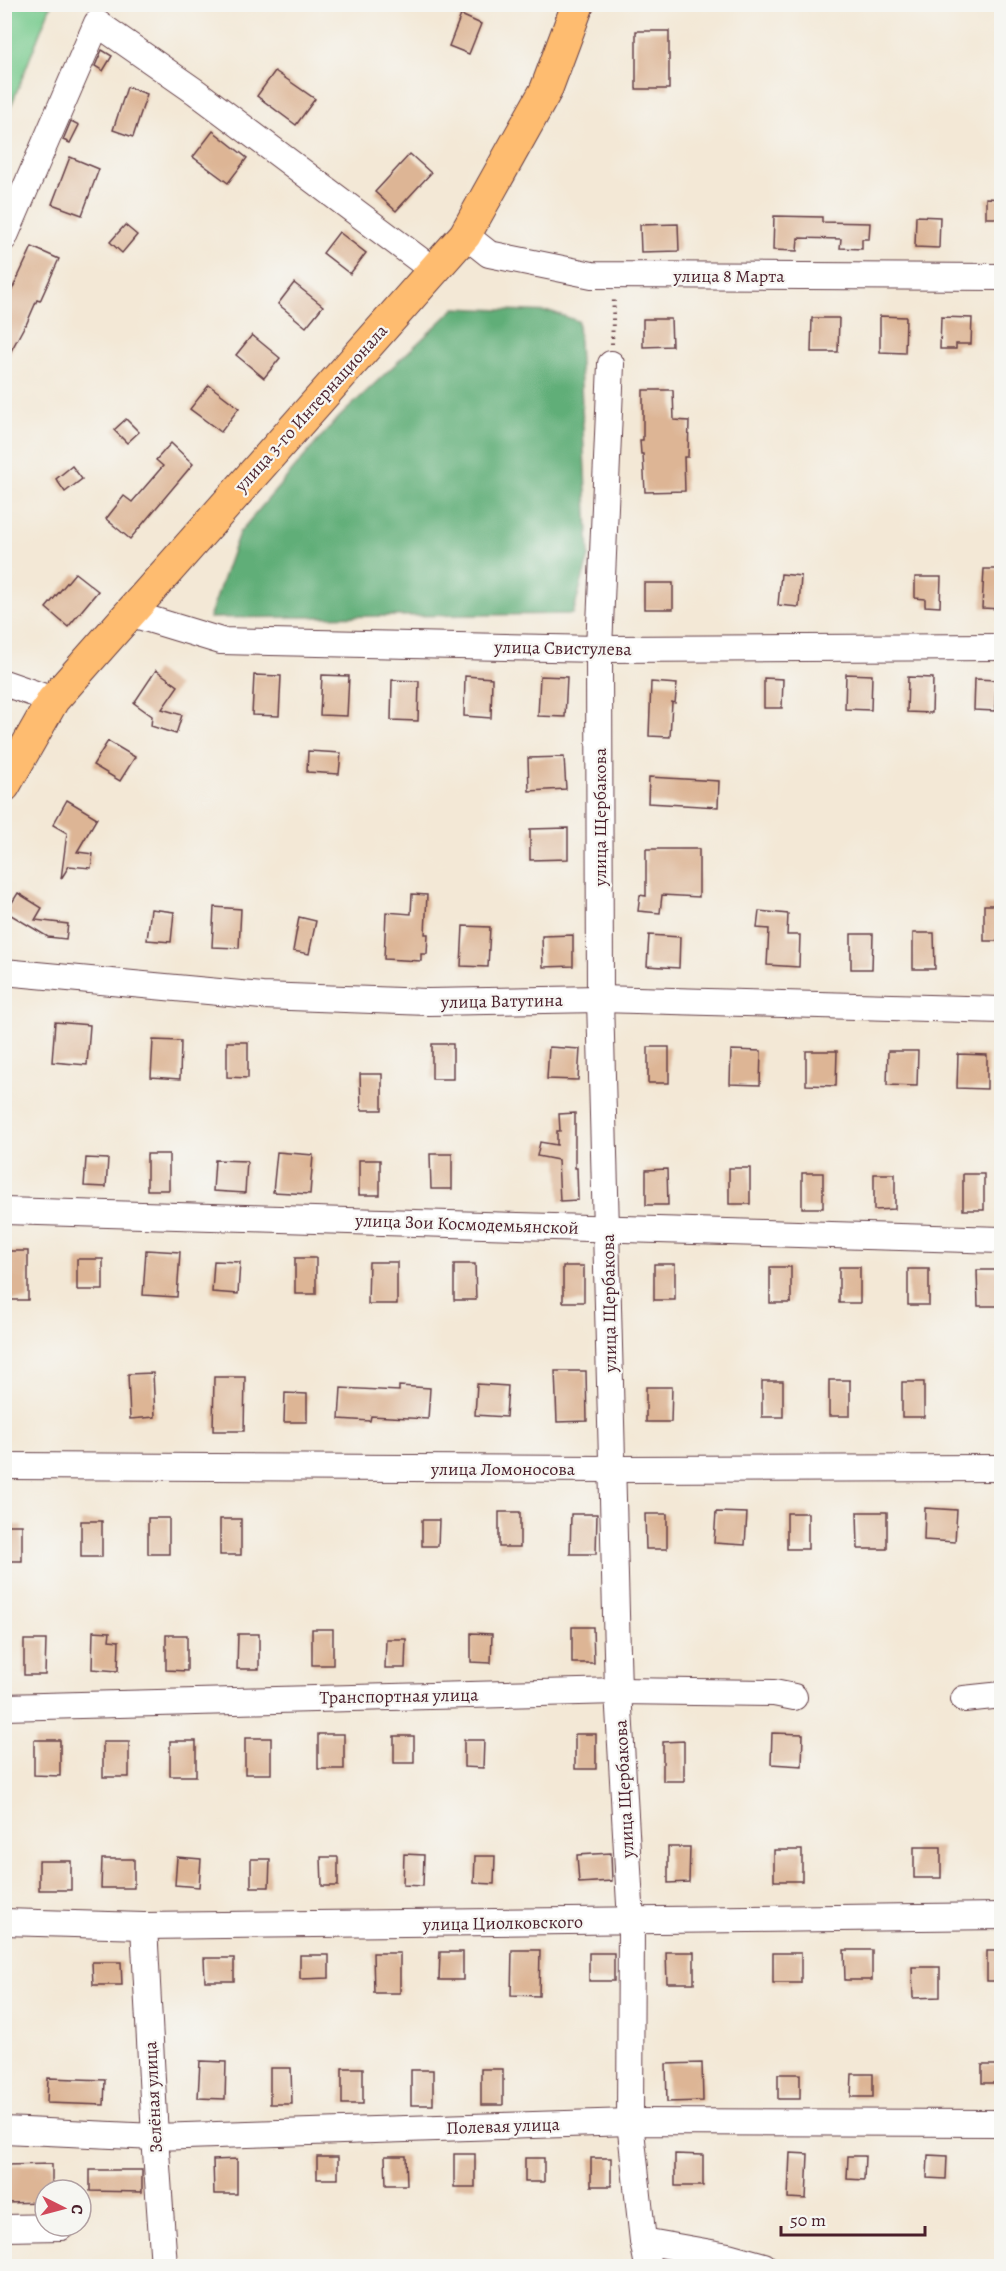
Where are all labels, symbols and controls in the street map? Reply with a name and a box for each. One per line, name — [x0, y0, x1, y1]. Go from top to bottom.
street label: улица 8 Марта — [673, 264, 785, 288]
street label: улица 3-го Интернационала — [228, 318, 393, 498]
street label: улица Свистулева — [493, 635, 633, 661]
street label: улица Щербакова — [588, 747, 612, 887]
street label: улица Ватутина — [440, 988, 564, 1014]
street label: улица Зои Космодемьянской — [354, 1208, 579, 1240]
street label: улица Щербакова — [596, 1233, 622, 1373]
street label: улица Ломоносова — [430, 1457, 576, 1481]
street label: Транспортная улица — [319, 1683, 479, 1709]
street label: улица Щербакова — [608, 1719, 640, 1860]
street label: улица Циолковского — [422, 1910, 583, 1936]
street label: Зелёная улица — [138, 2040, 168, 2153]
street label: Полевая улица — [446, 2112, 561, 2140]
north arrow — [33, 2178, 93, 2238]
scale bar — [781, 2199, 925, 2237]
text: С — [65, 2203, 88, 2216]
text: 50 m — [790, 2208, 826, 2232]

